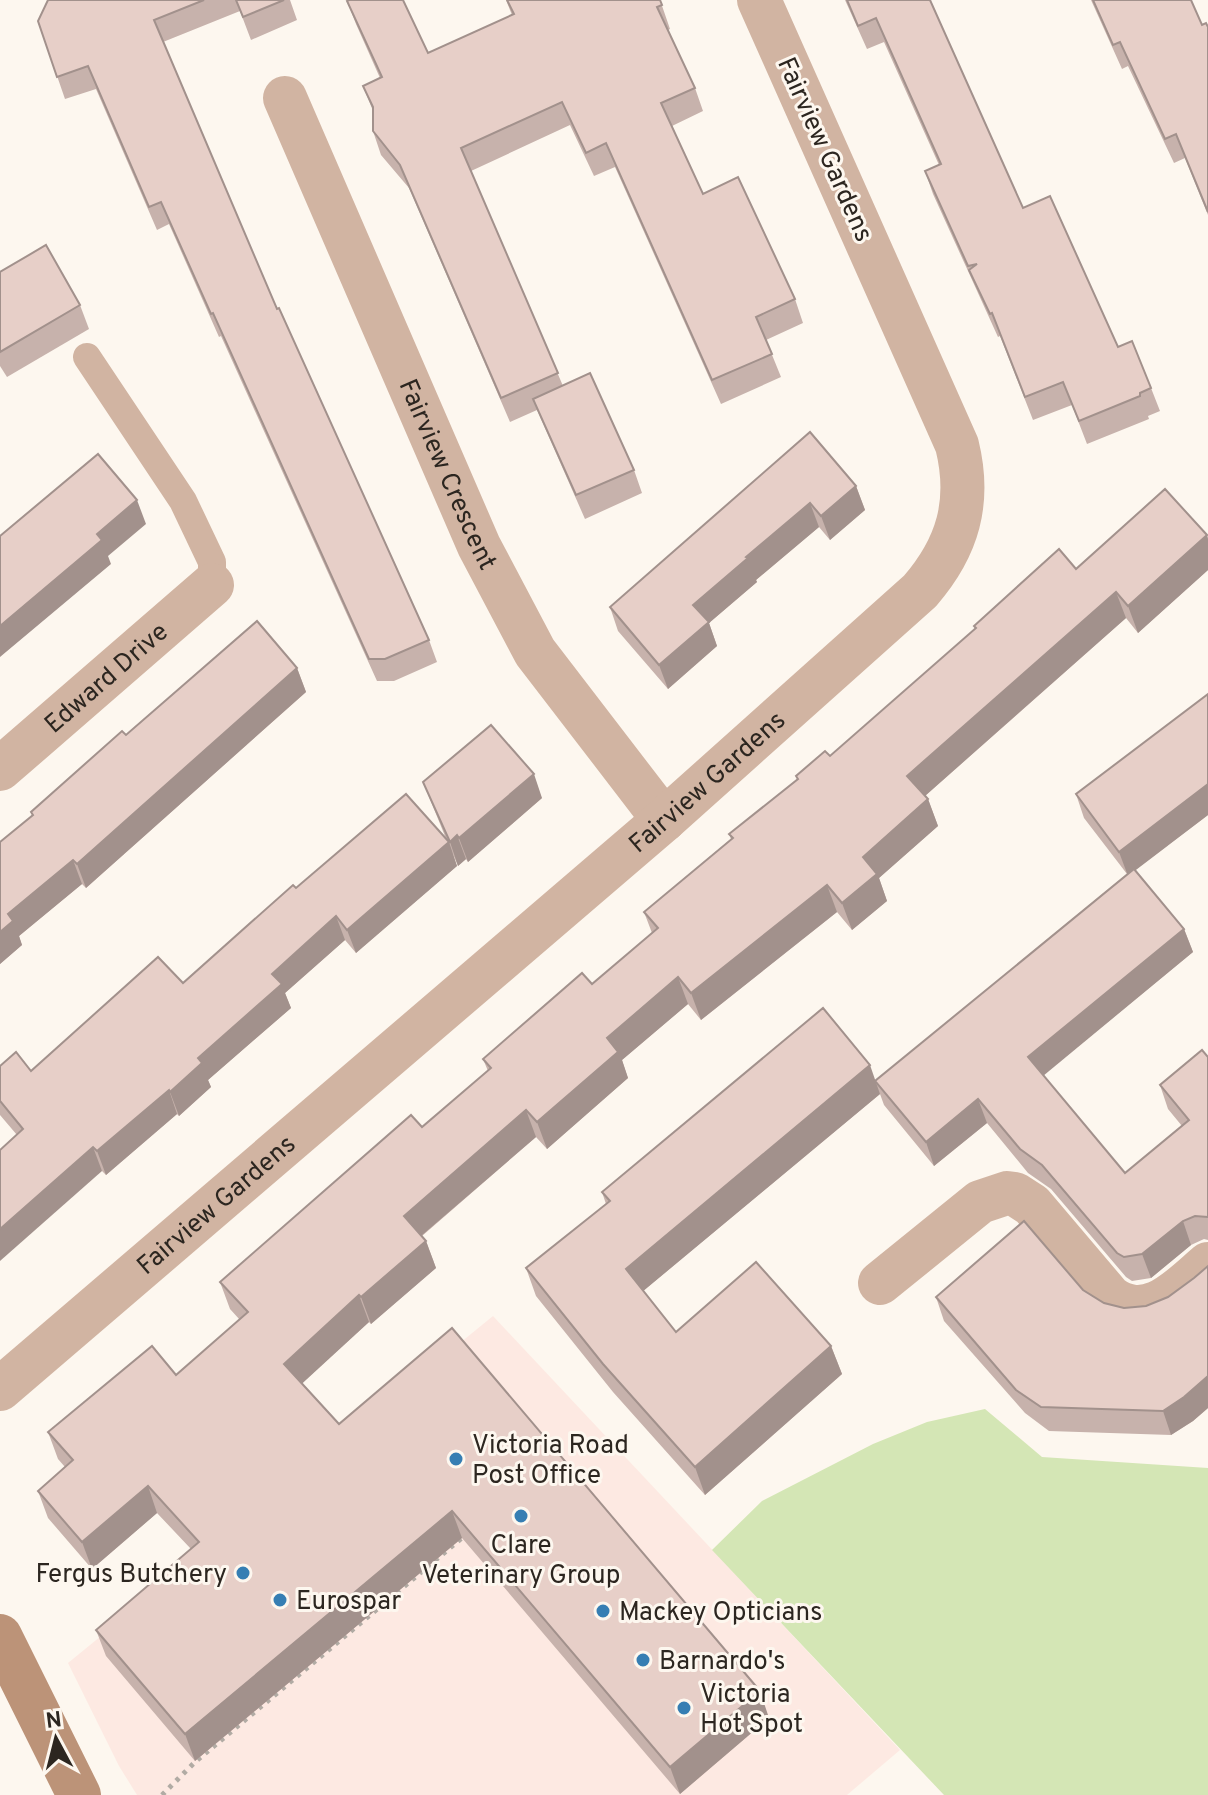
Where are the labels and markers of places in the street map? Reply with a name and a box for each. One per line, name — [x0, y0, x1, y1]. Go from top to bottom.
place label: Victoria Road Post Office — [472, 1430, 629, 1493]
marker: Victoria Road Post Office — [447, 1450, 465, 1468]
marker: Clare Veterinary Group — [512, 1507, 530, 1525]
place label: Clare Veterinary Group — [422, 1530, 620, 1593]
place label: Fergus Butchery — [36, 1559, 227, 1592]
marker: Fergus Butchery — [234, 1564, 252, 1582]
place label: Eurospar — [296, 1586, 401, 1619]
marker: Eurospar — [271, 1591, 289, 1609]
place label: Mackey Opticians — [619, 1597, 822, 1630]
marker: Mackey Opticians — [594, 1602, 612, 1620]
place label: Barnardo's — [659, 1646, 785, 1679]
marker: Barnardo's — [634, 1651, 652, 1669]
place label: Victoria Hot Spot — [700, 1679, 803, 1742]
marker: Victoria Hot Spot — [675, 1699, 693, 1717]

